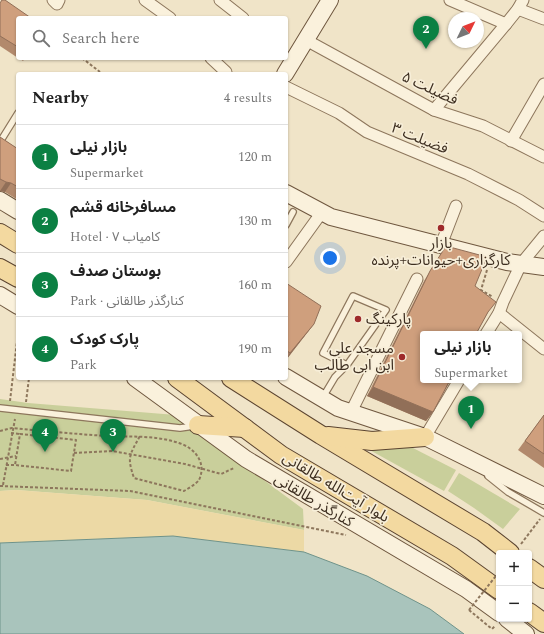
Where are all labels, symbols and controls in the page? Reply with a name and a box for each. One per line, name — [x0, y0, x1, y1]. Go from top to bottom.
north arrow — [448, 12, 484, 48]
search box — [16, 16, 288, 60]
pin: 2 — [413, 16, 439, 49]
icon: search — [30, 27, 52, 49]
text: Search here — [62, 27, 140, 50]
street label: فضیلت ۵ — [398, 65, 462, 112]
text: Nearby — [32, 85, 88, 111]
text: 4 results — [224, 88, 272, 108]
street label: فضیلت ۳ — [388, 117, 452, 160]
text: بازار نیلی — [70, 136, 127, 159]
text: 1 — [41, 147, 49, 167]
text: 120 m — [238, 147, 272, 167]
text: Supermarket — [70, 163, 144, 183]
text: مسافرخانه قشم — [70, 196, 176, 219]
text: 2 — [41, 211, 49, 231]
text: 130 m — [238, 211, 272, 231]
marker: بازار کارگزاری+حیوانات+پرنده — [436, 223, 446, 233]
text: Hotel · کامیاب ۷ — [70, 227, 160, 247]
place label: بازار کارگزاری+حیوانات+پرنده — [371, 232, 511, 272]
your location — [320, 248, 340, 268]
text: بوستان صدف — [70, 260, 161, 283]
text: 3 — [41, 275, 49, 295]
text: 160 m — [238, 275, 272, 295]
text: Park · کنارگذر طالقانی — [70, 291, 184, 311]
place label: پارکینگ — [366, 308, 411, 331]
marker: پارکینگ — [353, 314, 363, 324]
text: پارک کودک — [70, 328, 139, 351]
popup — [420, 331, 522, 383]
text: بازار نیلی — [434, 336, 492, 359]
place label: مسجد علی ابن ابی طالب — [314, 337, 394, 377]
text: 4 — [41, 339, 49, 359]
text: 190 m — [238, 339, 272, 359]
marker: مسجد علی ابن ابی طالب — [397, 352, 407, 362]
text: Park — [70, 355, 97, 375]
text: Supermarket — [434, 363, 508, 383]
pin: 1 — [458, 396, 484, 429]
pin: 4 — [32, 419, 58, 452]
pin: 3 — [100, 419, 126, 452]
street label: بلوار آیت‌الله طالقانی — [278, 446, 394, 528]
street label: کنارگذر طالقانی — [270, 468, 359, 534]
map controls — [496, 550, 532, 622]
button: + — [496, 550, 532, 586]
button: − — [496, 586, 532, 622]

